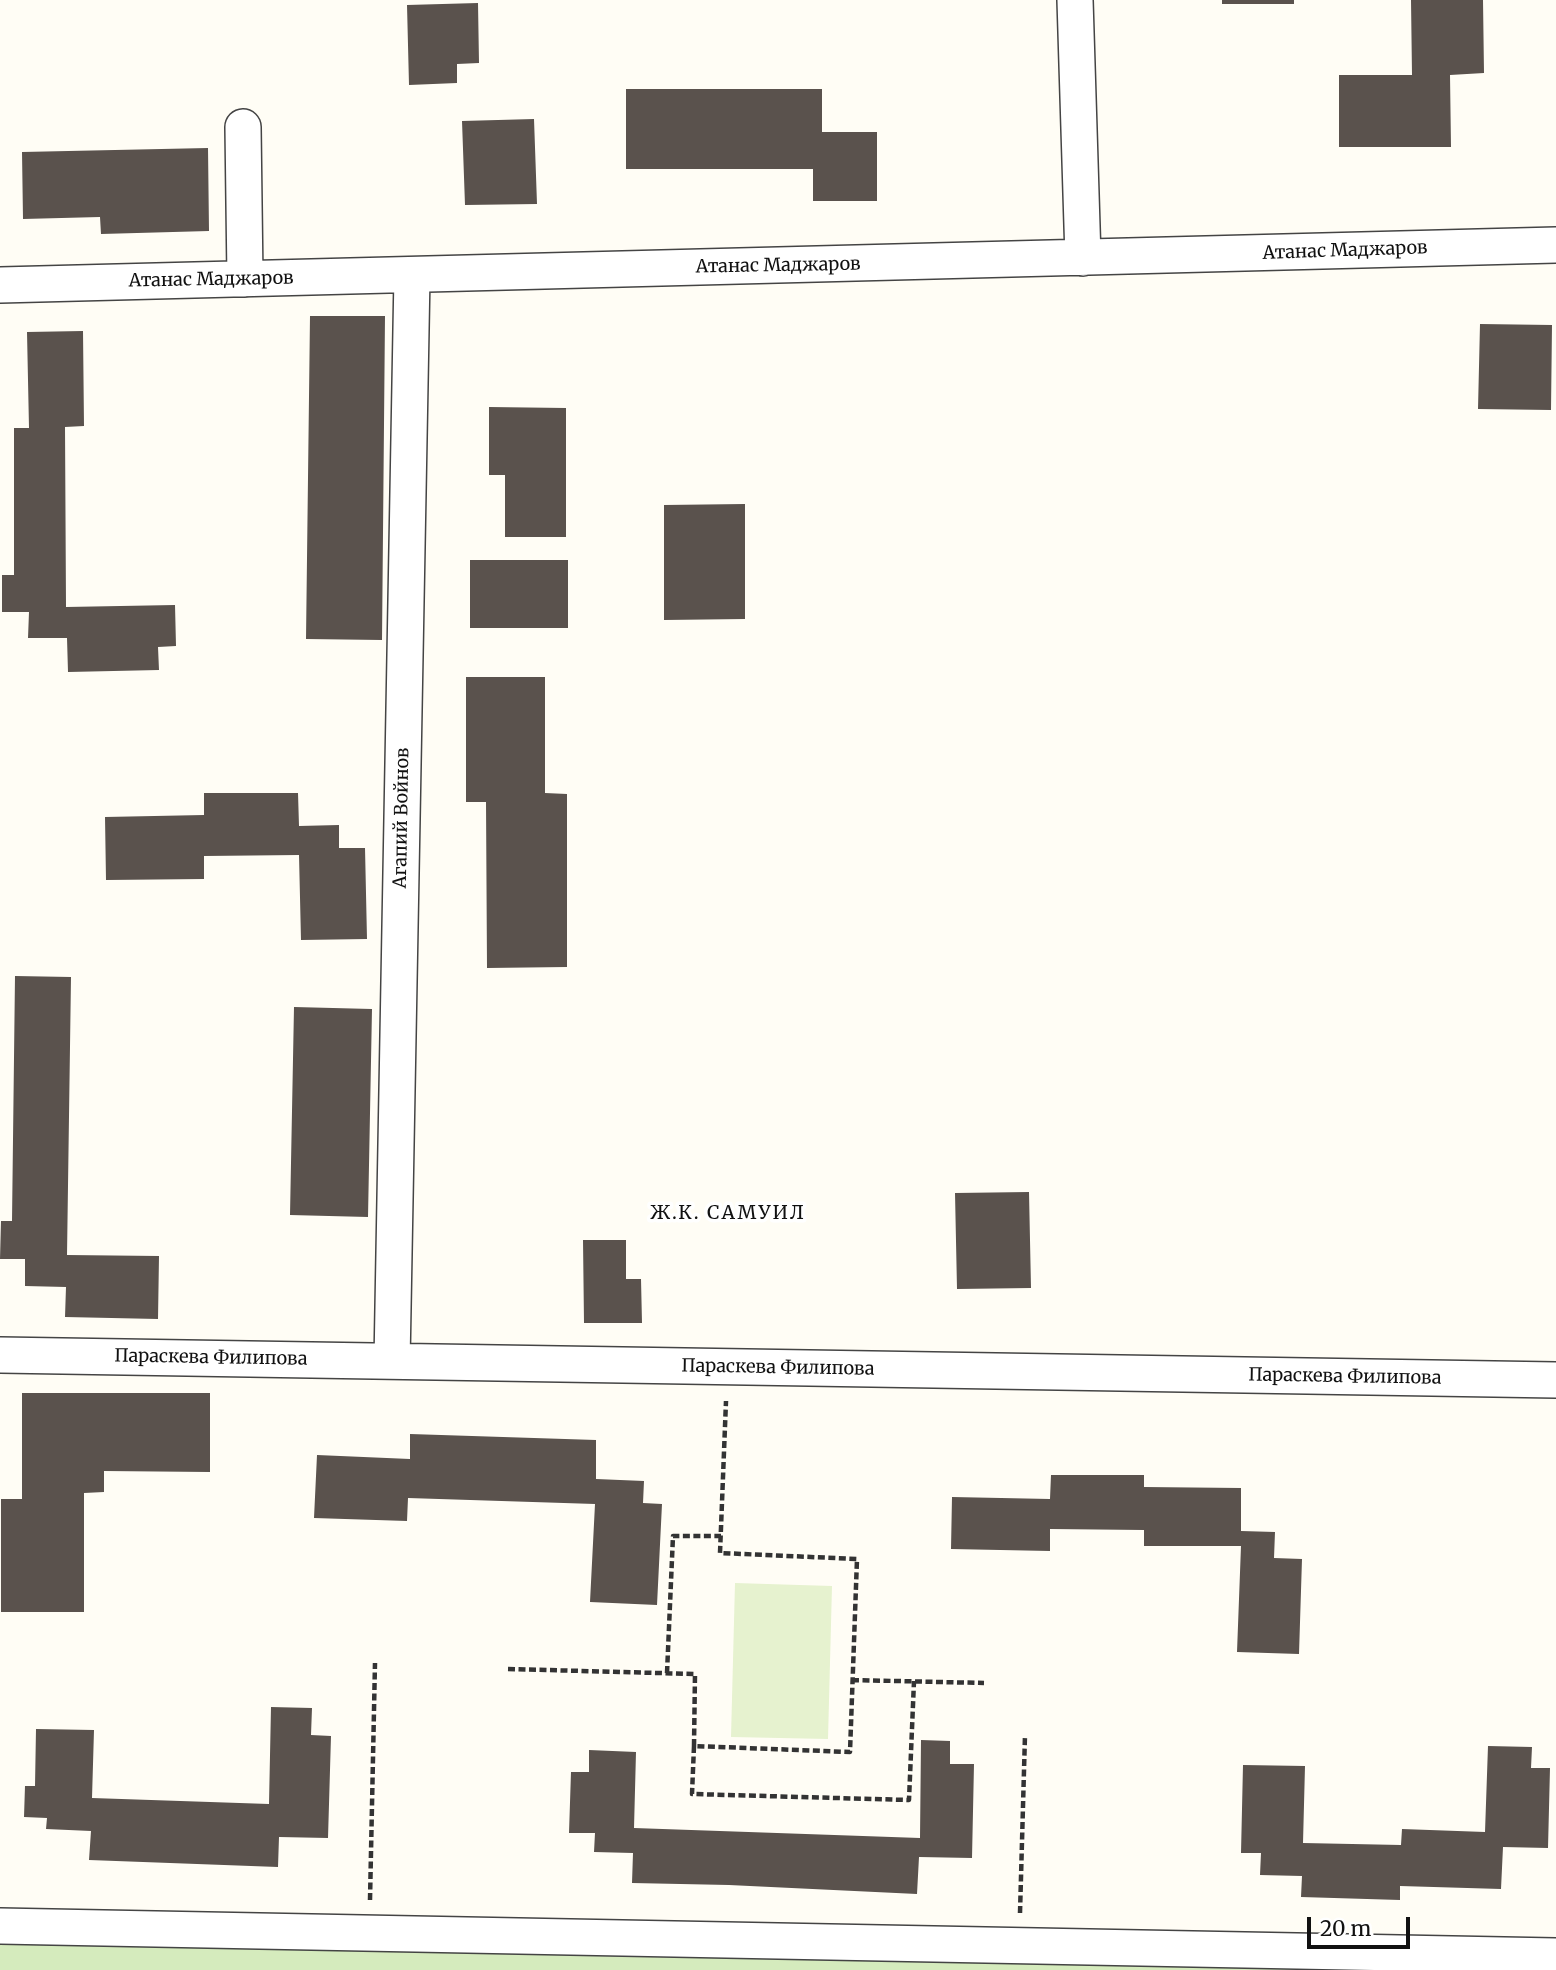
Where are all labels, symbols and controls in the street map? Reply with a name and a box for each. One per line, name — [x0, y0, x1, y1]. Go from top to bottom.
street label: Атанас Маджаров — [1262, 237, 1428, 265]
street label: Атанас Маджаров — [695, 254, 861, 278]
street label: Атанас Маджаров — [128, 268, 294, 292]
street label: Агапий Войнов — [390, 747, 414, 889]
district label: Ж.К. САМУИЛ — [652, 1203, 804, 1225]
street label: Параскева Филипова — [114, 1346, 308, 1370]
street label: Параскева Филипова — [681, 1356, 875, 1380]
street label: Параскева Филипова — [1248, 1365, 1442, 1389]
scale bar — [1311, 1904, 1414, 1948]
text: 20 m — [1320, 1915, 1371, 1942]

